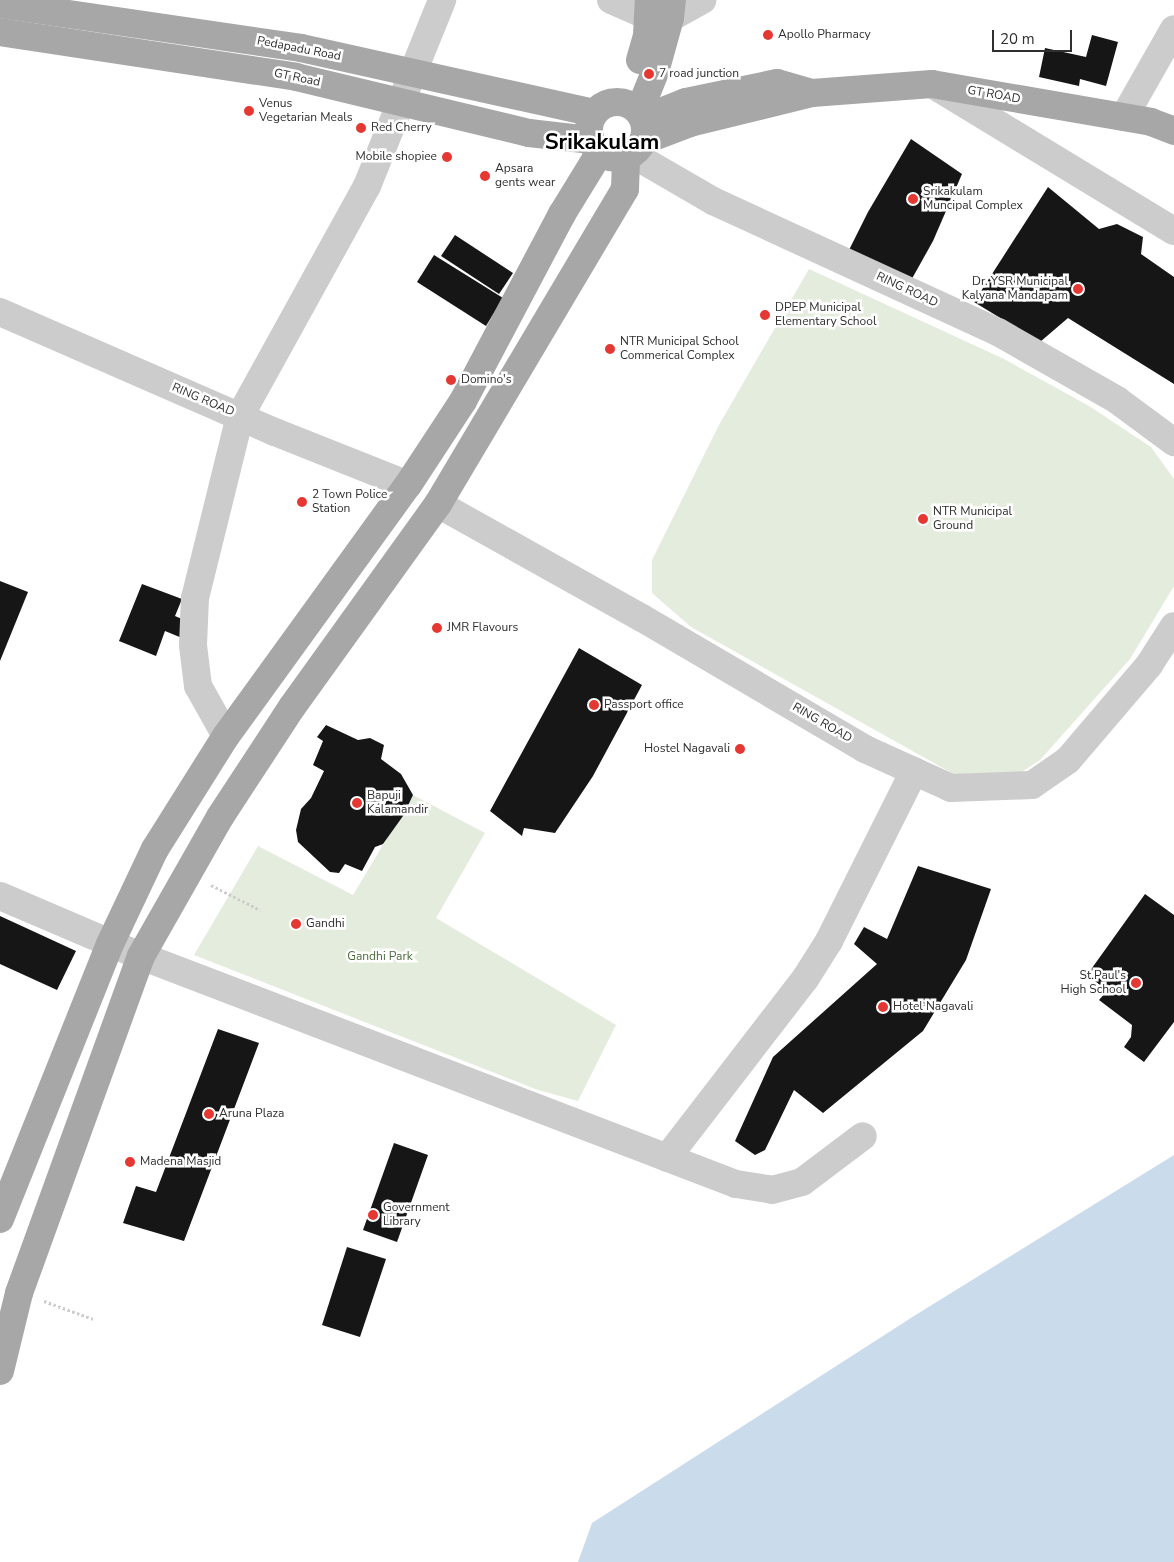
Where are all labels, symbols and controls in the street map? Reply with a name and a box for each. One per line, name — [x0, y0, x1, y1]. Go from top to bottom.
scale bar — [994, 20, 1074, 52]
place label: Apollo Pharmacy — [778, 28, 871, 42]
marker: Apollo Pharmacy — [762, 29, 774, 41]
text: 20 m — [1000, 29, 1035, 49]
street label: Pedapadu Road — [256, 34, 342, 64]
street label: GT Road — [273, 66, 321, 90]
place label: 7 road junction — [659, 67, 739, 81]
marker: 7 road junction — [643, 68, 655, 80]
street label: GT ROAD — [966, 83, 1022, 107]
place label: Venus Vegetarian Meals — [259, 97, 353, 125]
marker: Venus Vegetarian Meals — [243, 105, 255, 117]
place label: Red Cherry — [371, 121, 432, 135]
marker: Red Cherry — [355, 122, 367, 134]
district label: Srikakulam — [545, 130, 659, 156]
place label: Mobile shopiee — [356, 150, 437, 164]
marker: Mobile shopiee — [441, 151, 453, 163]
place label: Apsara gents wear — [495, 162, 555, 190]
marker: Apsara gents wear — [479, 170, 491, 182]
place label: Srikakulam Muncipal Complex — [923, 185, 1023, 213]
marker: Srikakulam Muncipal Complex — [907, 193, 919, 205]
street label: RING ROAD — [874, 269, 940, 311]
place label: Dr. YSR Municipal Kalyana Mandapam — [962, 275, 1068, 303]
marker: Dr. YSR Municipal Kalyana Mandapam — [1072, 283, 1084, 295]
place label: DPEP Municipal Elementary School — [775, 301, 876, 329]
marker: DPEP Municipal Elementary School — [759, 309, 771, 321]
place label: NTR Municipal School Commerical Complex — [620, 335, 739, 363]
marker: NTR Municipal School Commerical Complex — [604, 343, 616, 355]
place label: Domino's — [461, 373, 512, 387]
marker: Domino's — [445, 374, 457, 386]
street label: RING ROAD — [170, 380, 236, 420]
place label: 2 Town Police Station — [312, 488, 387, 516]
marker: 2 Town Police Station — [296, 496, 308, 508]
place label: NTR Municipal Ground — [933, 505, 1012, 533]
marker: NTR Municipal Ground — [917, 513, 929, 525]
place label: JMR Flavours — [447, 621, 518, 635]
marker: JMR Flavours — [431, 622, 443, 634]
place label: Passport office — [604, 698, 684, 712]
marker: Passport office — [588, 699, 600, 711]
street label: RING ROAD — [790, 700, 854, 746]
place label: Hostel Nagavali — [644, 742, 730, 756]
marker: Hostel Nagavali — [734, 743, 746, 755]
place label: Bapuji Kalamandir — [367, 789, 428, 817]
marker: Bapuji Kalamandir — [351, 797, 363, 809]
place label: Gandhi — [306, 917, 344, 931]
marker: Gandhi — [290, 918, 302, 930]
park label: Gandhi Park — [347, 950, 413, 964]
place label: St.Paul's High School — [1061, 969, 1126, 997]
marker: St.Paul's High School — [1130, 977, 1142, 989]
place label: Hotel Nagavali — [893, 1000, 973, 1014]
marker: Hotel Nagavali — [877, 1001, 889, 1013]
place label: Aruna Plaza — [219, 1107, 284, 1121]
marker: Aruna Plaza — [203, 1108, 215, 1120]
place label: Madena Masjid — [140, 1155, 221, 1169]
marker: Madena Masjid — [124, 1156, 136, 1168]
place label: Government Library — [383, 1201, 450, 1229]
marker: Government Library — [367, 1209, 379, 1221]

